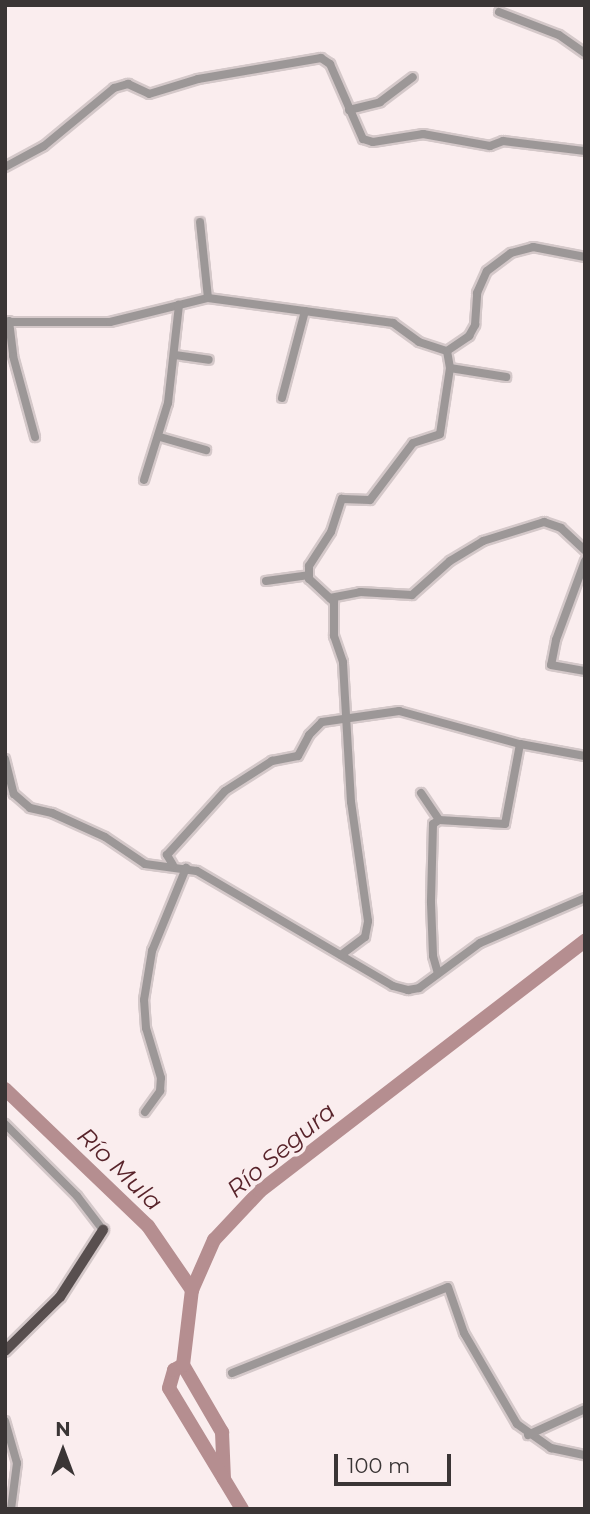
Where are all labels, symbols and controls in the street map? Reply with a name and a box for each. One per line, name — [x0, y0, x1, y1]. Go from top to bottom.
water label: Río Segura — [221, 1096, 341, 1204]
water label: Río Mula — [72, 1122, 168, 1216]
north arrow — [28, 1416, 98, 1486]
text: N — [55, 1418, 71, 1441]
scale bar — [338, 1440, 455, 1484]
text: 100 m — [347, 1453, 410, 1478]

